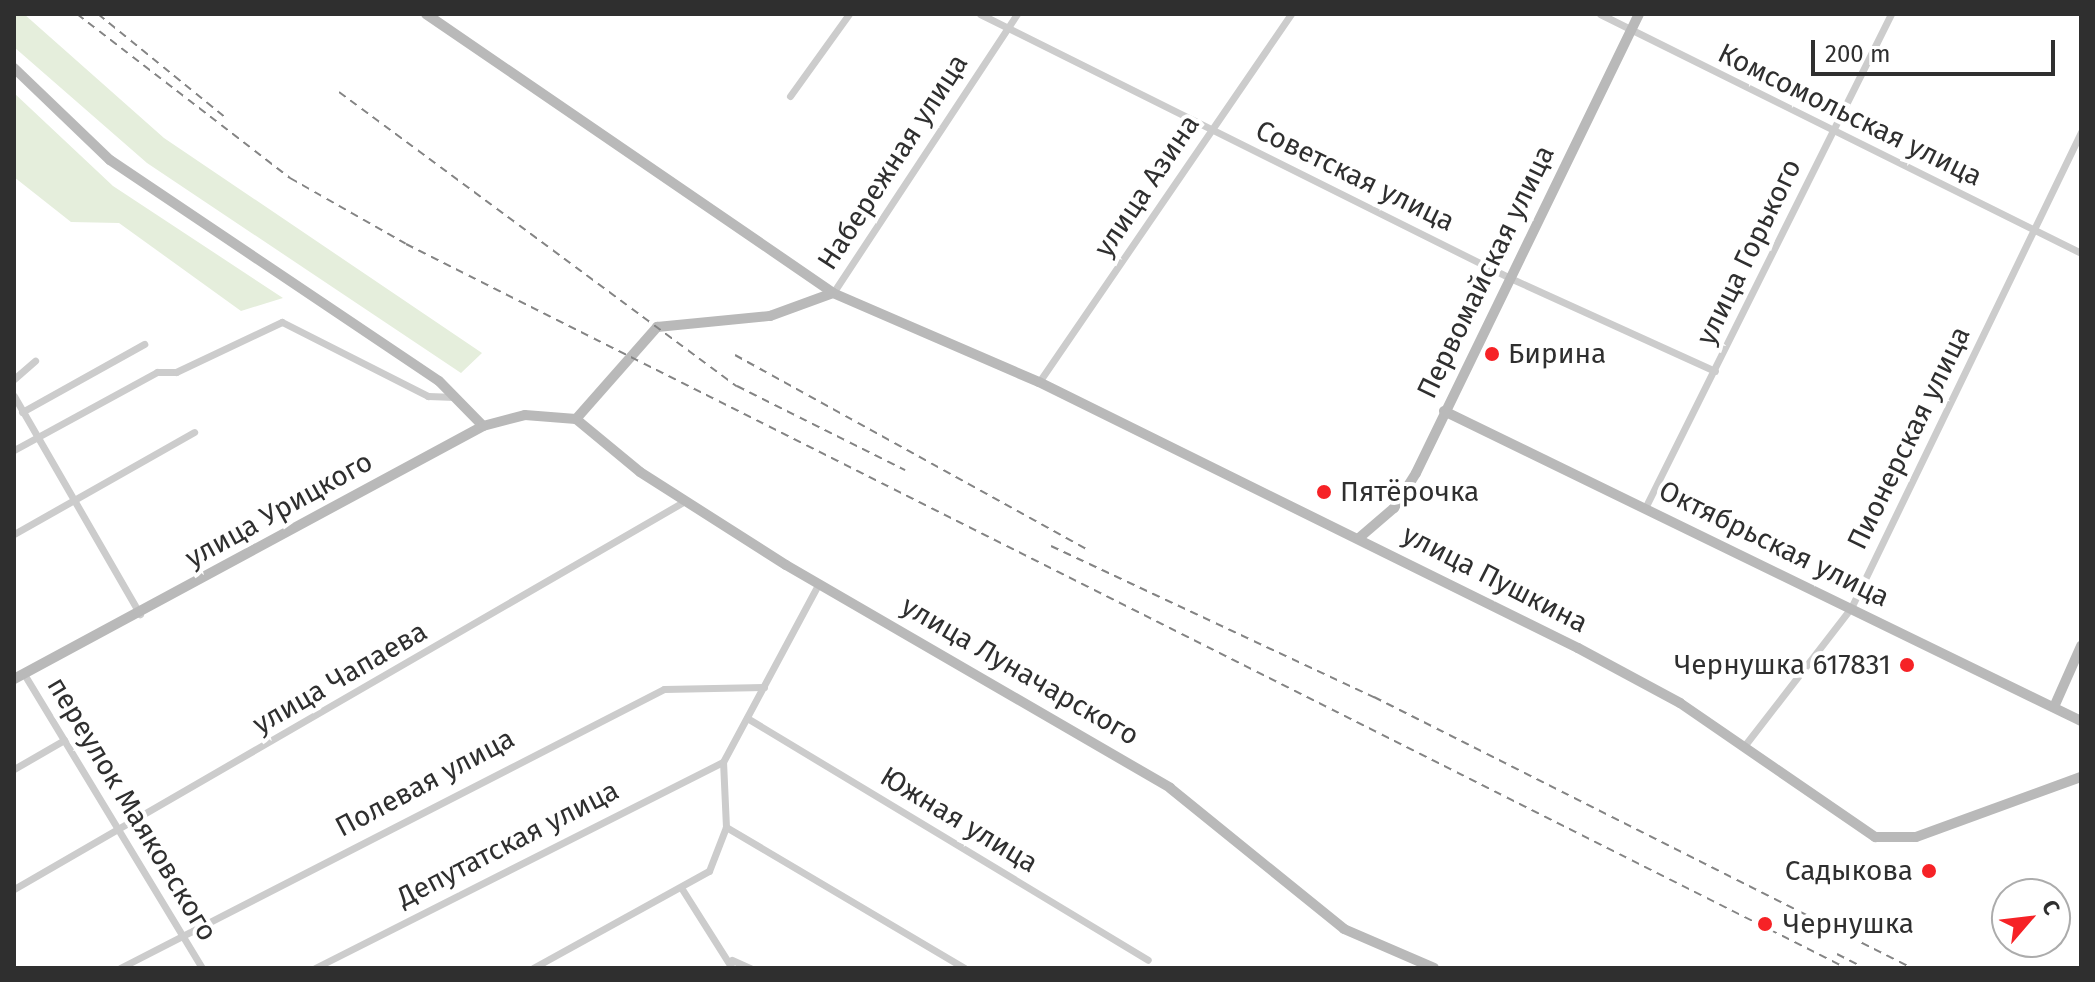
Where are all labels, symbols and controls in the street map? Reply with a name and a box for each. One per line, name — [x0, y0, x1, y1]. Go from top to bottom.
scale bar — [1815, 24, 2059, 74]
street label: Комсомольская улица — [1713, 36, 1987, 194]
text: 200 m — [1825, 40, 1891, 68]
street label: Набережная улица — [811, 48, 975, 276]
street label: улица Азина — [1087, 109, 1207, 263]
street label: Советская улица — [1250, 113, 1460, 239]
street label: Первомайская улица — [1410, 140, 1562, 404]
street label: улица Горького — [1689, 154, 1809, 350]
street label: Пионерская улица — [1840, 321, 1978, 555]
place label: Бирина — [1508, 337, 1606, 371]
marker: Бирина — [1483, 345, 1501, 363]
street label: улица Урицкого — [180, 445, 378, 575]
street label: Октябрьская улица — [1653, 474, 1895, 614]
place label: Пятёрочка — [1340, 475, 1479, 509]
marker: Пятёрочка — [1315, 483, 1333, 501]
street label: улица Пушкина — [1397, 518, 1593, 640]
street label: улица Луначарского — [895, 589, 1145, 753]
street label: улица Чапаева — [247, 615, 433, 741]
place label: Чернушка 617831 — [1674, 648, 1891, 682]
marker: Чернушка 617831 — [1898, 656, 1916, 674]
street label: переулок Маяковского — [40, 671, 224, 947]
street label: Полевая улица — [330, 722, 520, 844]
street label: Южная улица — [874, 760, 1044, 880]
street label: Депутатская улица — [392, 774, 624, 914]
place label: Садыкова — [1785, 854, 1913, 888]
marker: Садыкова — [1920, 862, 1938, 880]
north arrow — [1991, 878, 2071, 958]
text: С — [2036, 896, 2066, 919]
place label: Чернушка — [1783, 907, 1914, 941]
marker: Чернушка — [1754, 913, 1776, 935]

